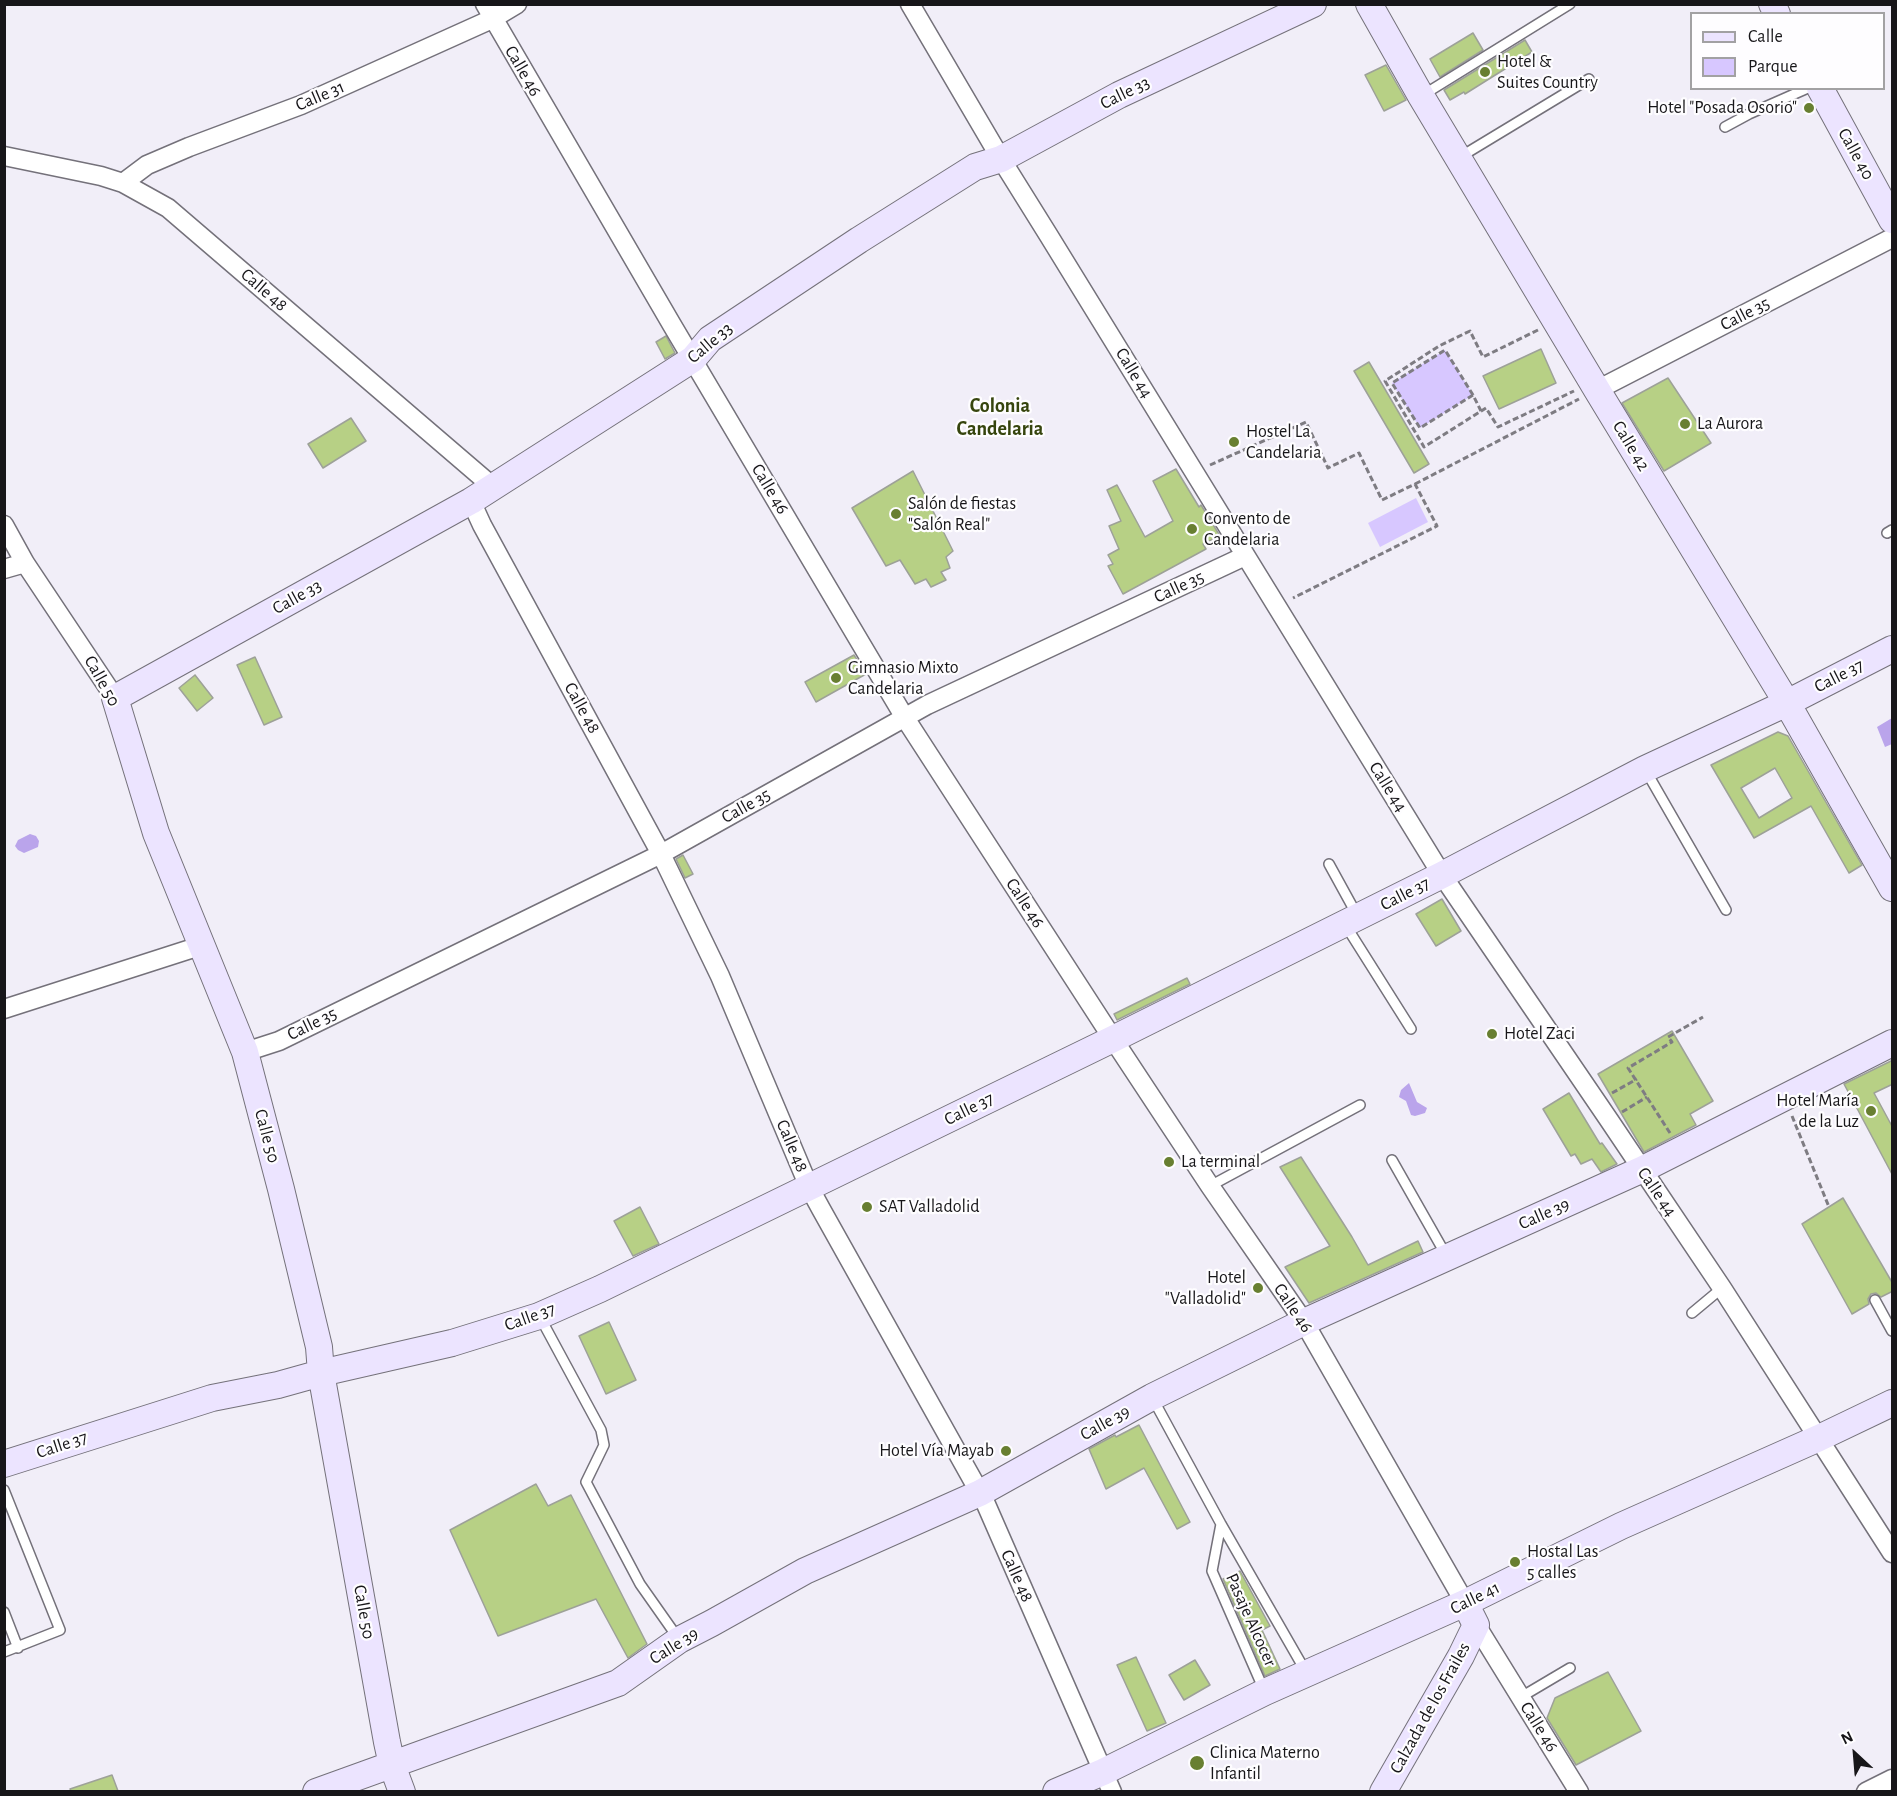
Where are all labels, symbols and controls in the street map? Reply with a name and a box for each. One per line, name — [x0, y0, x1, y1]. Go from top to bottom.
legend — [1690, 12, 1885, 90]
text: Calle — [1748, 28, 1783, 46]
street label: Calle 46 — [500, 42, 546, 100]
place label: Hotel & Suites Country — [1497, 51, 1598, 94]
text: Parque — [1748, 58, 1797, 76]
marker: Hotel & Suites Country — [1478, 65, 1492, 79]
street label: Calle 33 — [1097, 72, 1153, 114]
street label: Calle 31 — [292, 76, 348, 116]
place label: Hotel "Posada Osorio" — [1647, 97, 1797, 119]
marker: Hotel "Posada Osorio" — [1802, 101, 1816, 115]
street label: Calle 40 — [1833, 124, 1879, 184]
street label: Calle 48 — [236, 264, 292, 316]
street label: Calle 35 — [1717, 292, 1773, 336]
street label: Calle 33 — [683, 318, 737, 368]
street label: Calle 44 — [1111, 344, 1157, 402]
district label: Colonia Candelaria — [957, 394, 1043, 441]
place label: La Aurora — [1697, 413, 1763, 435]
street label: Calle 42 — [1608, 417, 1654, 475]
marker: La Aurora — [1678, 417, 1692, 431]
place label: Hostel La Candelaria — [1246, 421, 1321, 464]
marker: Hostel La Candelaria — [1227, 435, 1241, 449]
street label: Calle 46 — [747, 460, 793, 518]
place label: Salón de fiestas "Salón Real" — [908, 493, 1016, 536]
marker: Salón de fiestas "Salón Real" — [889, 507, 903, 521]
place label: Convento de Candelaria — [1204, 508, 1290, 550]
marker: Convento de Candelaria — [1185, 522, 1199, 536]
street label: Calle 35 — [1151, 566, 1207, 608]
street label: Calle 33 — [269, 575, 325, 619]
street label: Calle 50 — [79, 652, 125, 710]
street label: Calle 37 — [1811, 654, 1867, 698]
place label: Gimnasio Mixto Candelaria — [848, 657, 959, 700]
marker: Gimnasio Mixto Candelaria — [829, 671, 843, 685]
street label: Calle 48 — [559, 679, 605, 737]
street label: Calle 44 — [1364, 758, 1412, 816]
street label: Calle 35 — [718, 784, 774, 828]
street label: Calle 37 — [1377, 872, 1433, 916]
street label: Calle 46 — [1001, 874, 1049, 932]
street label: Calle 35 — [284, 1003, 340, 1045]
place label: Hotel Zaci — [1504, 1023, 1575, 1045]
marker: Hotel Zaci — [1485, 1027, 1499, 1041]
street label: Calle 37 — [941, 1088, 997, 1130]
place label: Hotel María de la Luz — [1776, 1090, 1859, 1132]
marker: Hotel María de la Luz — [1864, 1104, 1878, 1118]
street label: Calle 50 — [249, 1107, 285, 1165]
street label: Calle 48 — [771, 1116, 813, 1176]
place label: La terminal — [1181, 1151, 1260, 1173]
marker: La terminal — [1162, 1155, 1176, 1169]
street label: Calle 44 — [1633, 1163, 1681, 1221]
street label: Calle 39 — [1515, 1193, 1573, 1235]
place label: SAT Valladolid — [879, 1196, 980, 1218]
marker: SAT Valladolid — [860, 1200, 874, 1214]
place label: Hotel "Valladolid" — [1165, 1267, 1246, 1310]
street label: Calle 46 — [1269, 1279, 1317, 1337]
marker: Hotel "Valladolid" — [1251, 1281, 1265, 1295]
street label: Calle 37 — [502, 1298, 558, 1336]
street label: Calle 39 — [1076, 1401, 1134, 1445]
street label: Calle 37 — [34, 1427, 90, 1463]
place label: Hotel Vía Mayab — [879, 1440, 994, 1462]
marker: Hotel Vía Mayab — [999, 1444, 1013, 1458]
place label: Hostal Las 5 calles — [1527, 1541, 1598, 1584]
street label: Calle 48 — [996, 1546, 1038, 1606]
marker: Hostal Las 5 calles — [1508, 1555, 1522, 1569]
street label: Pasaje Alcocer — [1221, 1570, 1281, 1670]
street label: Calle 41 — [1447, 1577, 1503, 1619]
street label: Calle 50 — [349, 1583, 379, 1641]
street label: Calle 39 — [646, 1623, 702, 1669]
street label: Calzada de los Frailes — [1385, 1639, 1475, 1777]
street label: Calle 46 — [1515, 1698, 1563, 1756]
north arrow — [1825, 1724, 1885, 1784]
text: N — [1839, 1728, 1856, 1747]
place label: Clinica Materno Infantil — [1210, 1742, 1320, 1784]
marker: Clinica Materno Infantil — [1188, 1754, 1206, 1772]

